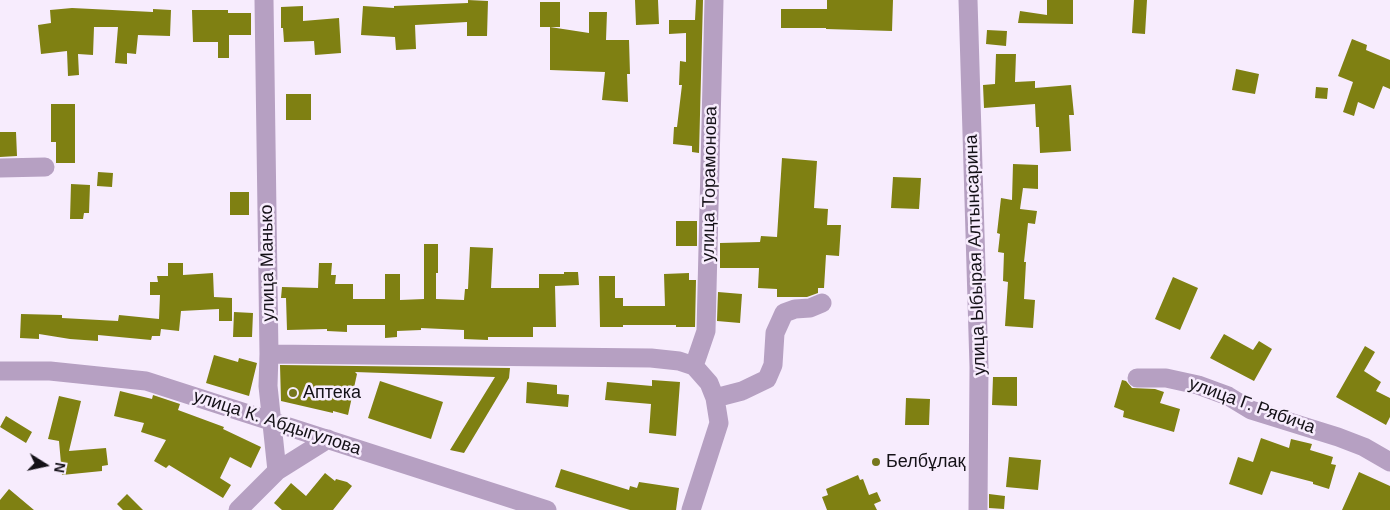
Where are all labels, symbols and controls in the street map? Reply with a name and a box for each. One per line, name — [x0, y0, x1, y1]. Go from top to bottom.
street label: улица Торамонова — [698, 106, 722, 262]
street label: улица Ыбырая Алтынсарина — [961, 134, 991, 376]
street label: улица Манько — [256, 204, 280, 322]
street label: улица Г. Рябича — [1186, 373, 1318, 439]
place label: Аптека — [303, 382, 361, 404]
street label: улица К. Абдыгулова — [190, 386, 364, 460]
marker: Аптека — [287, 387, 299, 399]
north arrow — [20, 440, 70, 490]
place label: Белбұлақ — [886, 451, 965, 473]
marker: Белбұлақ — [870, 456, 882, 468]
text: N — [51, 461, 69, 474]

